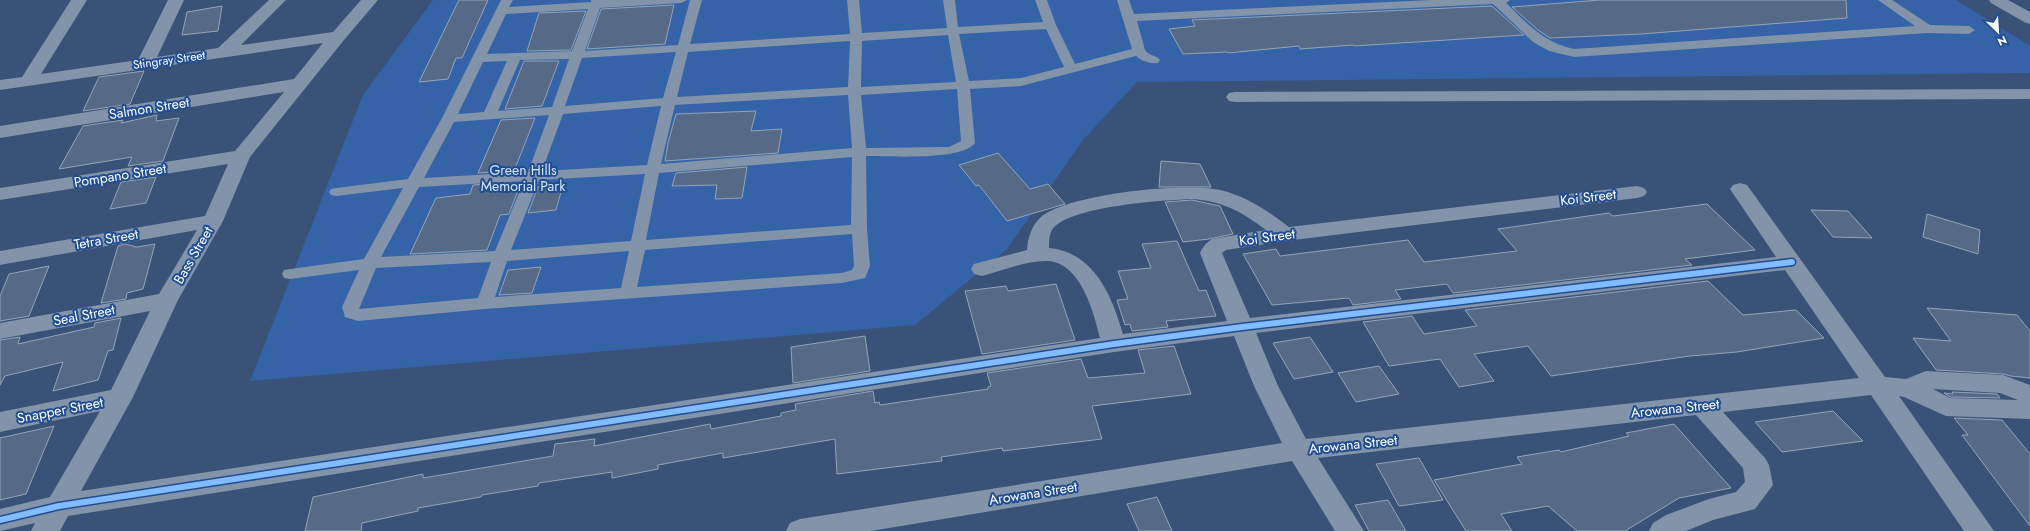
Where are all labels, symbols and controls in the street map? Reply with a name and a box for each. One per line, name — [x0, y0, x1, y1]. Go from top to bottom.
north arrow — [1978, 12, 2018, 52]
text: N — [1995, 32, 2010, 50]
street label: Stingray Street — [132, 46, 207, 74]
street label: Salmon Street — [107, 92, 191, 124]
street label: Pompano Street — [72, 158, 168, 192]
park label: Green Hills Memorial Park — [481, 160, 566, 196]
street label: Koi Street — [1559, 184, 1618, 210]
street label: Bass Street — [168, 222, 218, 287]
street label: Tetra Street — [72, 223, 140, 254]
street label: Koi Street — [1238, 223, 1297, 251]
street label: Seal Street — [51, 299, 117, 331]
street label: Snapper Street — [15, 392, 105, 428]
street label: Arowana Street — [1630, 393, 1721, 423]
street label: Arowana Street — [1308, 429, 1399, 459]
street label: Arowana Street — [987, 476, 1079, 510]

